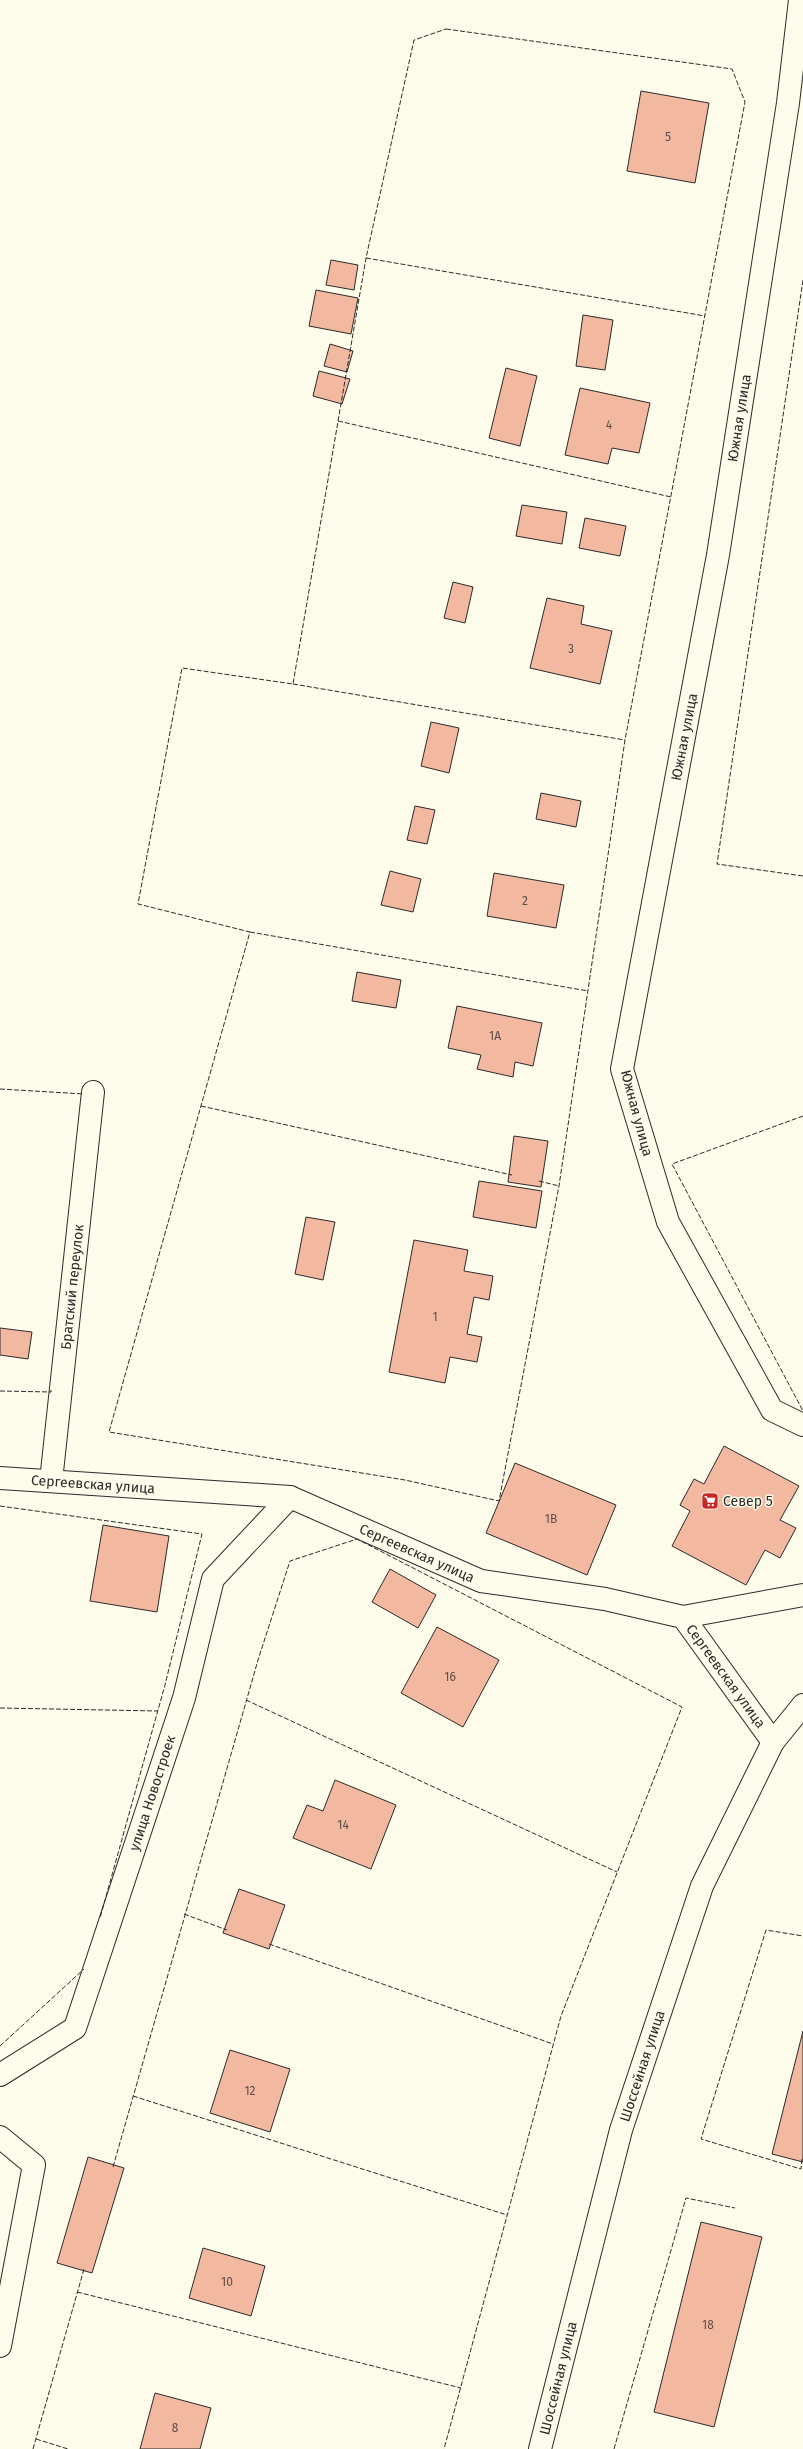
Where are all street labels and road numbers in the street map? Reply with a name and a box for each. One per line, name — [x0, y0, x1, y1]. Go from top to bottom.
street label: Южная улица — [724, 373, 755, 463]
street label: Южная улица — [668, 692, 701, 782]
street label: Южная улица — [617, 1068, 656, 1158]
street label: Братский переулок — [57, 1223, 88, 1351]
street label: Сергеевская улица — [30, 1472, 155, 1497]
street label: Сергеевская улица — [357, 1520, 477, 1586]
street label: Сергеевская улица — [682, 1621, 769, 1731]
street label: улица Новостроек — [126, 1732, 179, 1853]
street label: Шоссейная улица — [616, 2008, 669, 2124]
street label: Шоссейная улица — [536, 2320, 581, 2437]

